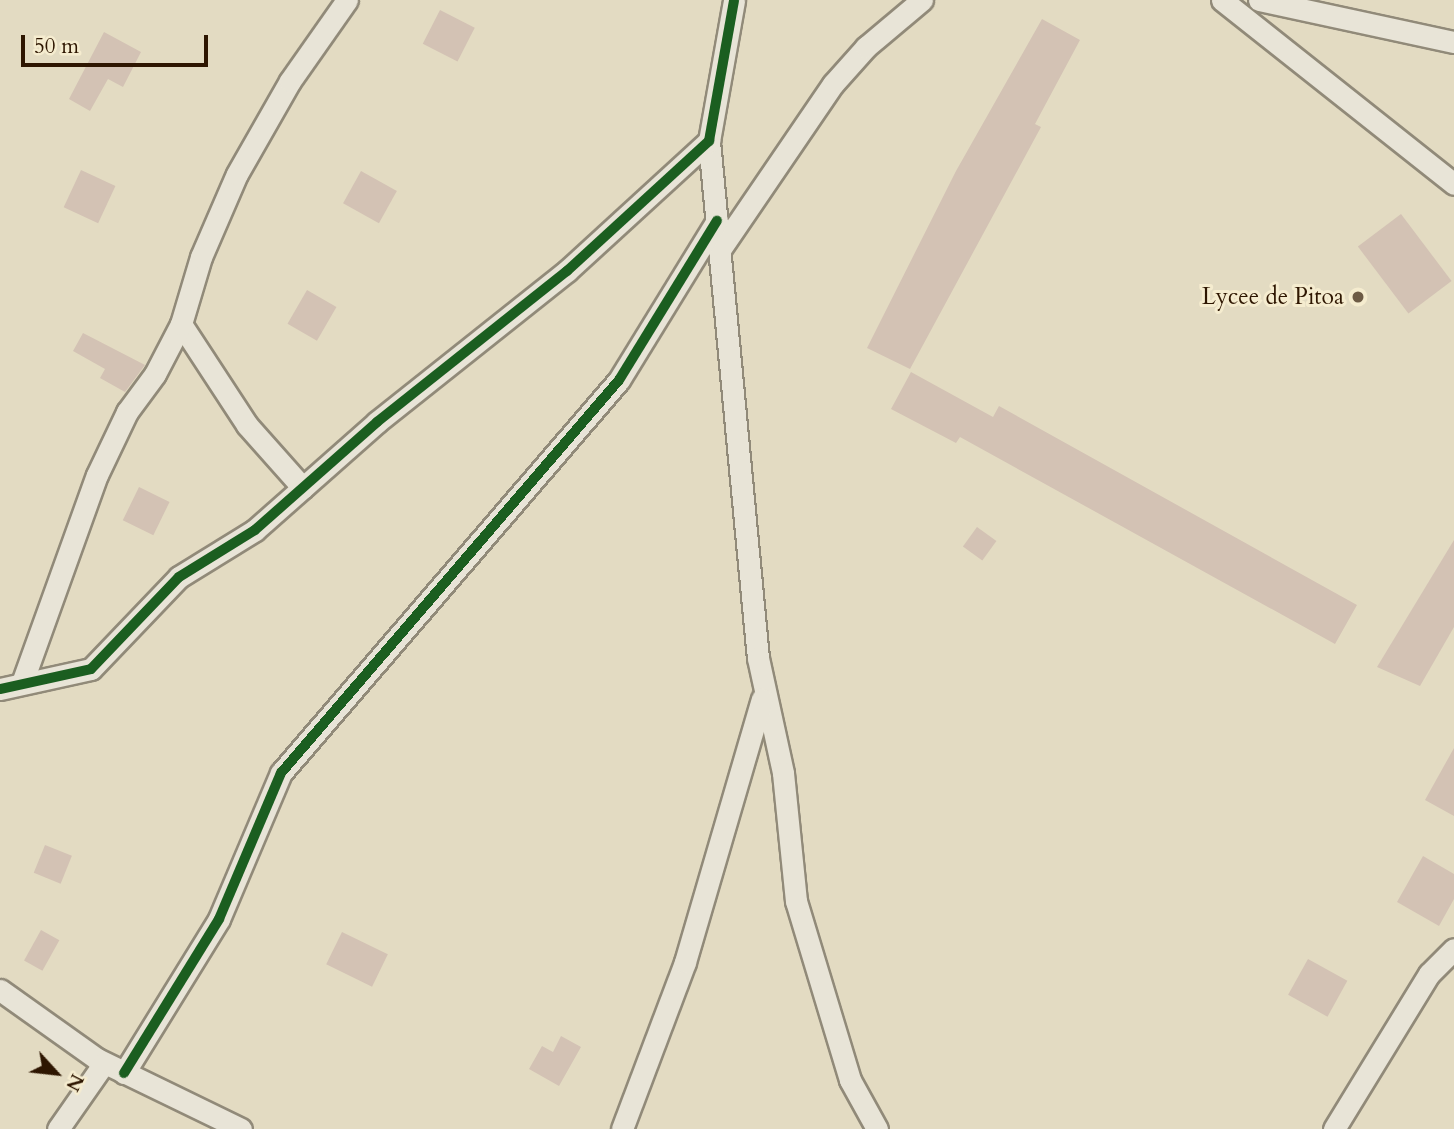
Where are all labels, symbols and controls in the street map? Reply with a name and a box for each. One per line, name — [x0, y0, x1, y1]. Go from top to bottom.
scale bar — [24, 21, 212, 65]
text: 50 m — [34, 32, 79, 61]
place label: Lycee de Pitoa — [1202, 283, 1344, 311]
marker: Lycee de Pitoa — [1350, 289, 1366, 305]
north arrow — [21, 1038, 91, 1108]
text: N — [59, 1069, 90, 1096]

